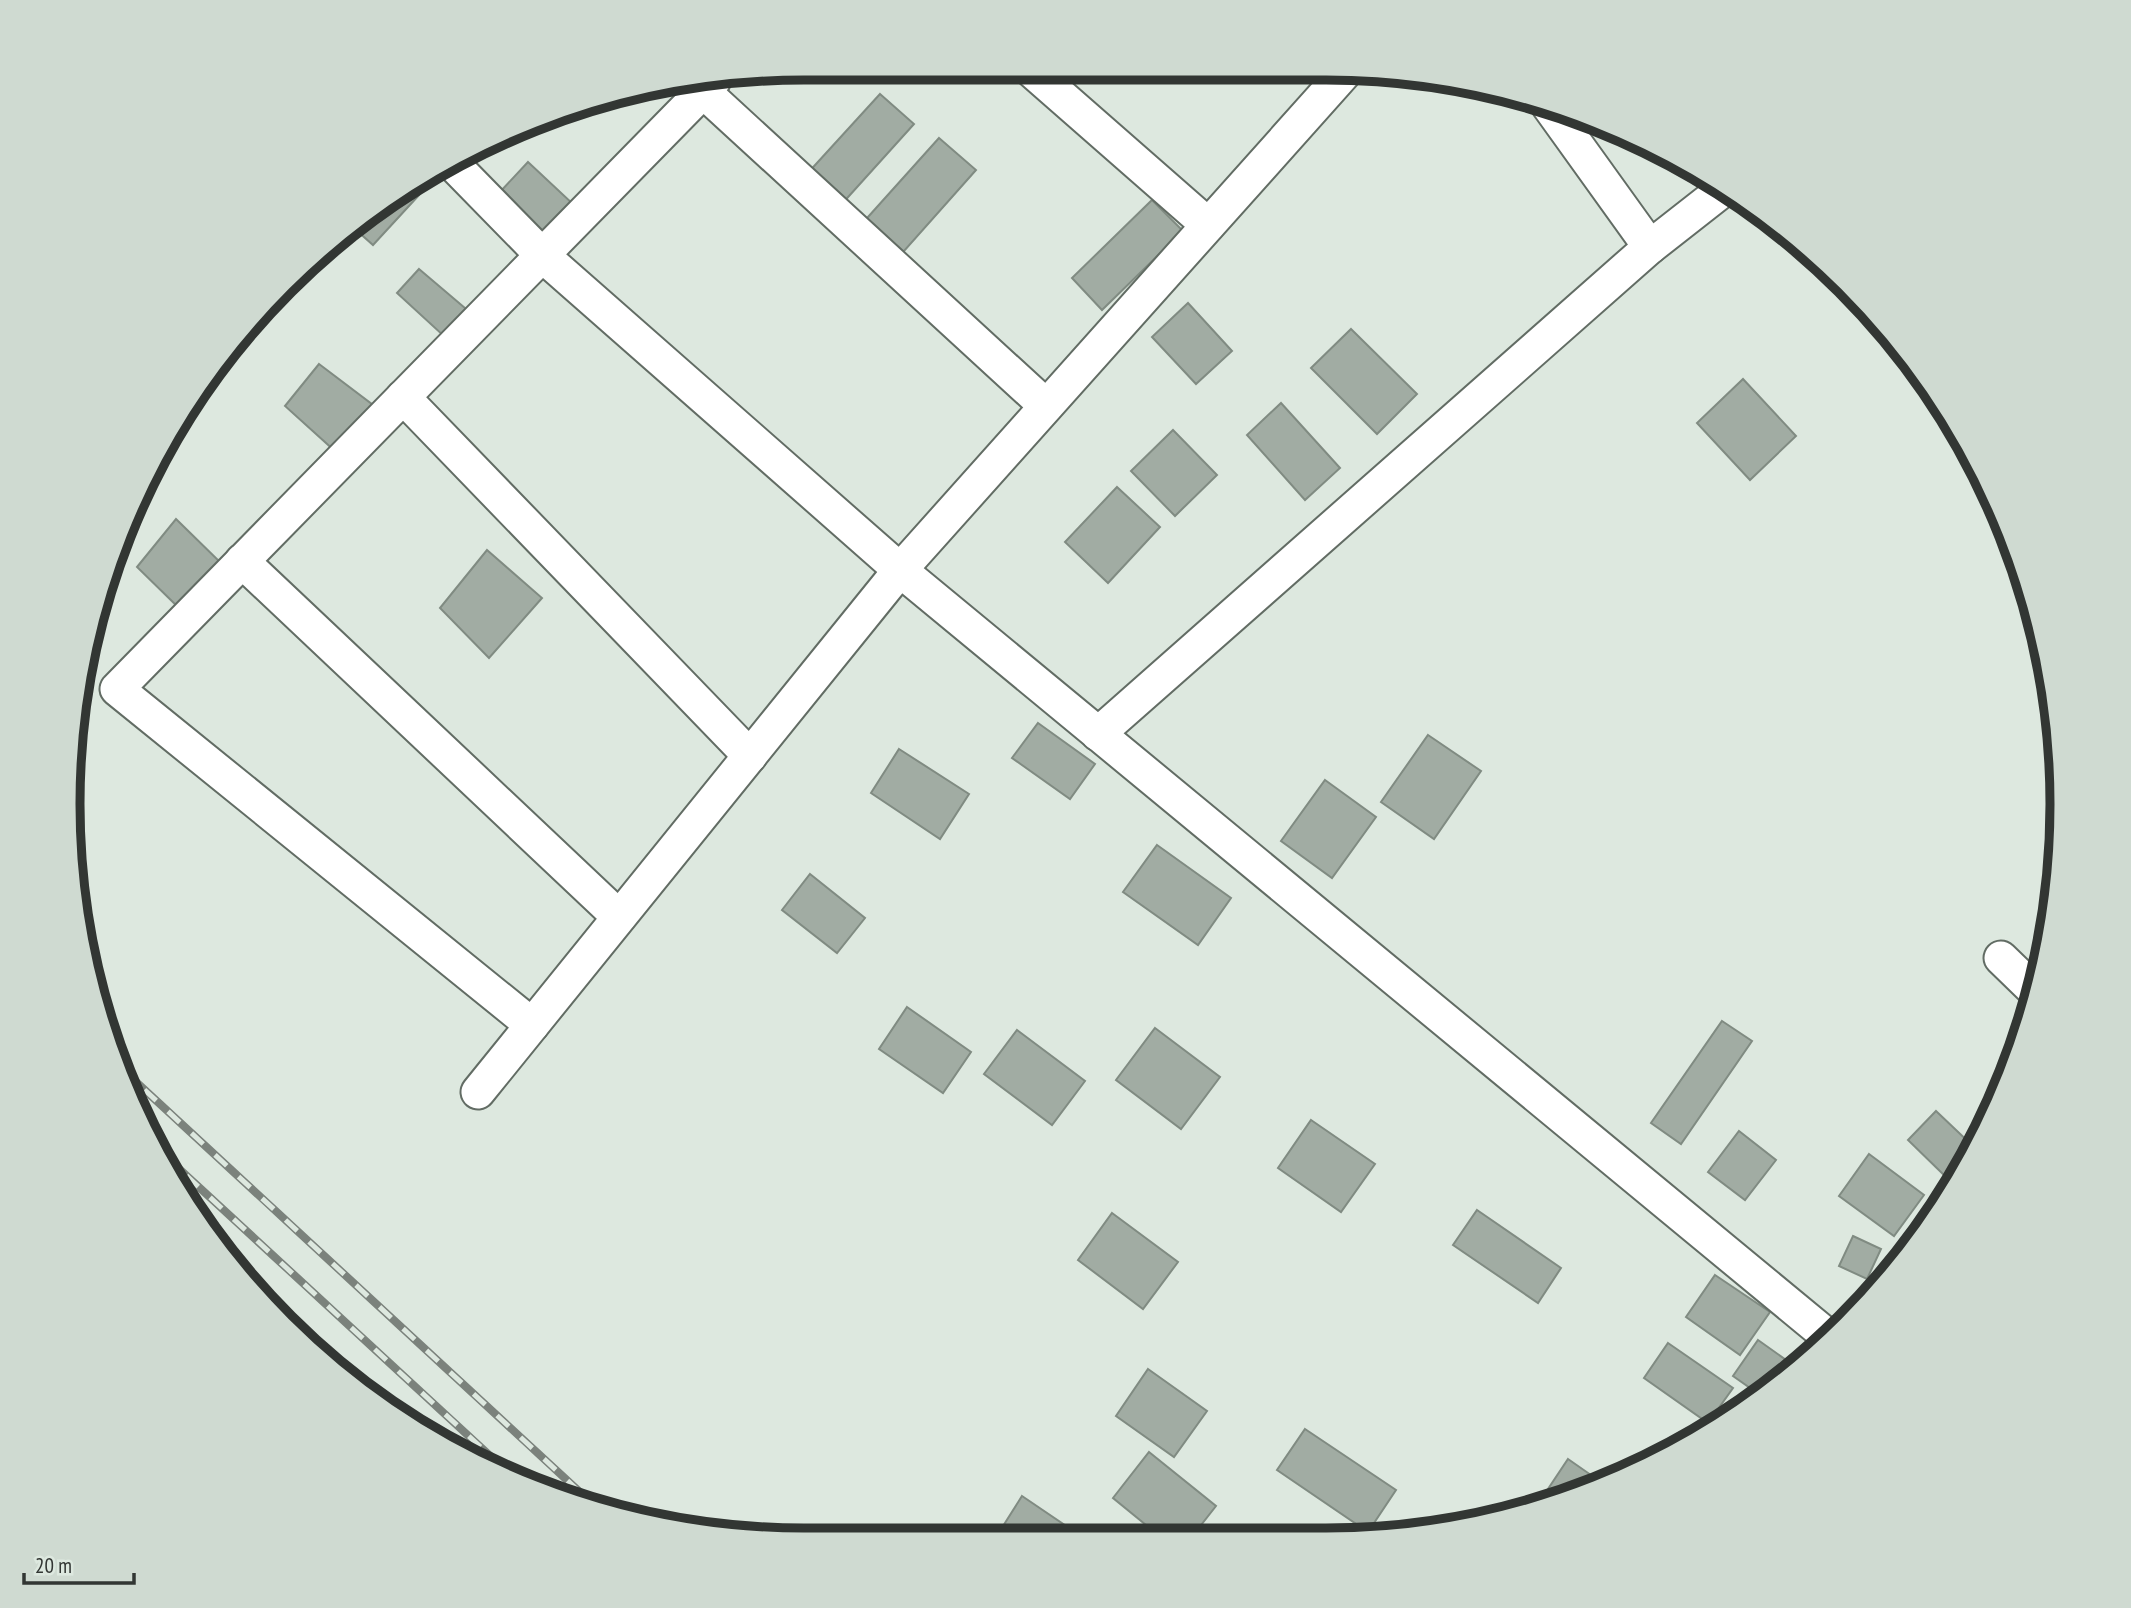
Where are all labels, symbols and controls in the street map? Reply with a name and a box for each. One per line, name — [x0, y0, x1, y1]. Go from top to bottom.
scale bar — [24, 1542, 135, 1586]
text: 20 m — [35, 1552, 72, 1579]

